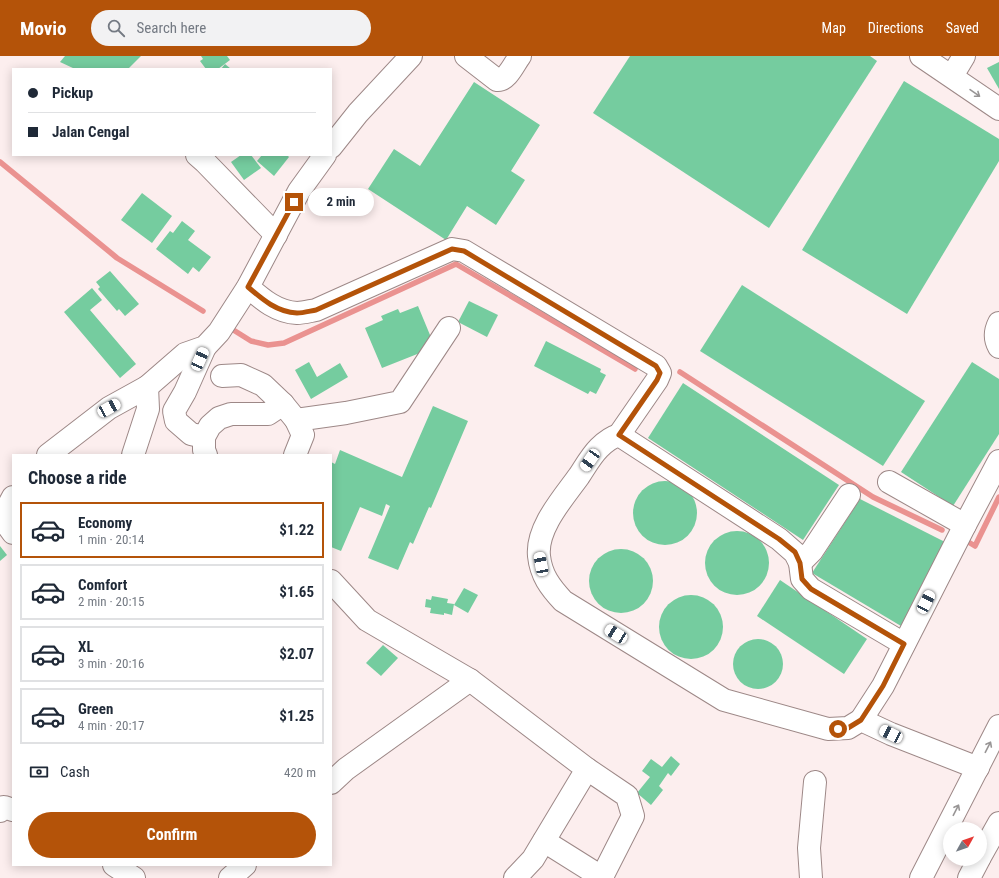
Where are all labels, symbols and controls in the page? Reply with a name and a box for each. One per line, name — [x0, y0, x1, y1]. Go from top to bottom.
search box — [91, 10, 371, 46]
text: Movio — [20, 17, 67, 40]
icon: search — [105, 17, 127, 39]
text: Search here — [137, 19, 206, 37]
text: Map — [822, 20, 846, 36]
text: Directions — [868, 20, 924, 36]
text: Saved — [946, 20, 979, 36]
text: Pickup — [52, 84, 93, 102]
one-way arrow — [970, 89, 981, 97]
text: Jalan Cengal — [52, 123, 130, 141]
callout: 2 min — [308, 188, 374, 216]
route end — [285, 193, 303, 211]
text: 2 min — [327, 194, 355, 209]
car — [190, 346, 210, 372]
car — [96, 397, 122, 419]
car — [578, 447, 602, 473]
text: Choose a ride — [28, 467, 127, 488]
icon: car — [30, 512, 66, 548]
text: Economy — [78, 514, 132, 532]
text: $1.22 — [279, 521, 314, 539]
text: 1 min · 20:14 — [78, 532, 144, 547]
car — [533, 551, 549, 577]
icon: car — [30, 574, 66, 610]
text: Comfort — [78, 576, 127, 594]
text: $1.65 — [279, 583, 314, 601]
car — [915, 589, 937, 615]
text: 2 min · 20:15 — [78, 594, 144, 609]
car — [603, 623, 629, 645]
icon: car — [30, 636, 66, 672]
text: XL — [78, 638, 94, 656]
text: $2.07 — [279, 645, 314, 663]
text: 3 min · 20:16 — [78, 656, 144, 671]
icon: car — [30, 698, 66, 734]
text: Green — [78, 700, 113, 718]
text: $1.25 — [279, 707, 314, 725]
text: 4 min · 20:17 — [78, 718, 144, 733]
route start — [829, 720, 847, 738]
car — [878, 723, 904, 745]
one-way arrow — [985, 742, 992, 754]
icon: cash — [28, 761, 50, 783]
text: Cash — [60, 763, 90, 781]
text: 420 m — [284, 765, 316, 780]
one-way arrow — [953, 804, 960, 816]
button: Confirm — [28, 812, 316, 858]
north arrow — [943, 822, 987, 866]
map controls — [943, 822, 987, 866]

